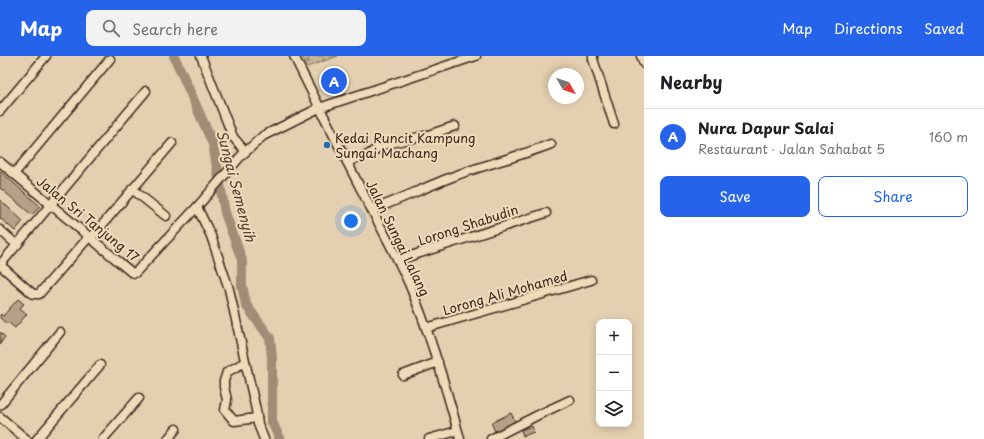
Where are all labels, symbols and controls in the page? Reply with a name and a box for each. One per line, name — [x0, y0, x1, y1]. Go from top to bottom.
search box — [86, 10, 366, 46]
text: Map — [20, 14, 62, 42]
icon: search — [100, 17, 122, 39]
text: Search here — [132, 17, 218, 40]
text: Map — [782, 18, 812, 39]
text: Directions — [834, 18, 902, 39]
text: Saved — [924, 18, 964, 39]
pin: A — [321, 66, 347, 96]
north arrow — [548, 68, 584, 104]
text: Nearby — [660, 69, 722, 95]
text: Nura Dapur Salai — [698, 116, 834, 139]
text: A — [668, 127, 678, 146]
text: 160 m — [929, 127, 968, 146]
water label: Sungai Semenyih — [211, 128, 262, 245]
place label: Kedai Runcit Kampung Sungai Machang — [335, 128, 476, 162]
text: Restaurant · Jalan Sahabat 5 — [698, 139, 885, 158]
marker: Kedai Runcit Kampung Sungai Machang — [322, 140, 332, 150]
street label: Jalan Sri Tanjung 17 — [33, 171, 144, 266]
street label: Jalan Sungai Lalang — [362, 176, 435, 299]
button: Save — [660, 176, 810, 217]
button: Share — [818, 176, 968, 217]
street label: Lorong Shabudin — [415, 199, 520, 250]
your location — [341, 211, 361, 231]
street label: Lorong Ali Mohamed — [440, 266, 569, 319]
map controls — [596, 319, 632, 427]
button: + — [596, 319, 632, 355]
button: − — [596, 355, 632, 391]
button: layers — [596, 391, 632, 427]

